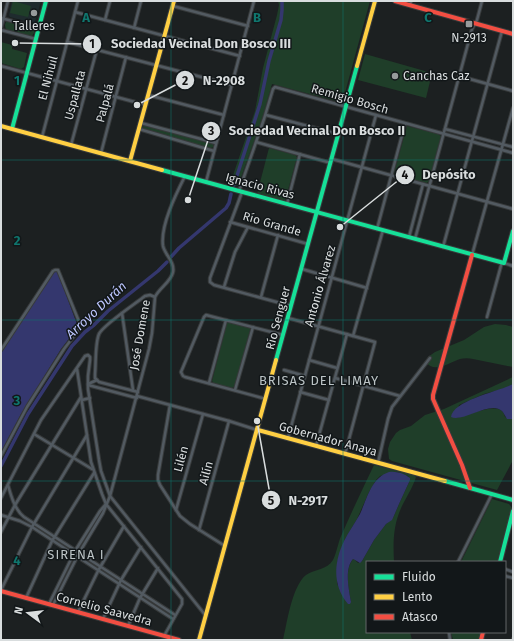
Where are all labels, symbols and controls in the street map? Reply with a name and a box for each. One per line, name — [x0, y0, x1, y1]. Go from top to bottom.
marker: Talleres — [29, 8, 39, 18]
text: A — [81, 10, 90, 25]
text: B — [253, 10, 261, 25]
text: C — [424, 10, 432, 25]
place label: Talleres — [13, 19, 55, 33]
marker: N-2913 — [464, 19, 474, 29]
callout: Sociedad Vecinal Don Bosco III — [82, 31, 299, 56]
place label: N-2913 — [451, 31, 487, 45]
text: Sociedad Vecinal Don Bosco III — [111, 36, 291, 51]
text: 1 — [89, 37, 95, 51]
street label: El Nihuil — [35, 54, 61, 102]
street label: Uspallata — [62, 68, 88, 122]
callout: N-2908 — [175, 68, 253, 93]
place label: Canchas Caz — [403, 69, 470, 83]
marker: Canchas Caz — [390, 71, 400, 81]
text: 1 — [14, 73, 20, 88]
text: N-2908 — [203, 73, 246, 88]
text: 2 — [182, 74, 188, 88]
street label: Remigio Bosch — [310, 81, 390, 117]
street label: Palpalá — [93, 82, 117, 124]
callout: Sociedad Vecinal Don Bosco II — [201, 118, 413, 143]
text: Sociedad Vecinal Don Bosco II — [229, 123, 405, 138]
text: 3 — [207, 124, 214, 138]
callout: Depósito — [395, 162, 484, 187]
text: Depósito — [422, 167, 476, 182]
text: 4 — [402, 168, 409, 182]
street label: Ignacio Rivas — [224, 170, 296, 202]
street label: Río Grande — [241, 209, 303, 239]
text: 2 — [14, 233, 21, 248]
street label: Antonio Álvarez — [301, 243, 338, 328]
water label: Arroyo Durán — [62, 278, 129, 342]
street label: Río Senguer — [263, 284, 293, 351]
street label: José Domene — [127, 299, 153, 371]
district label: BRISAS DEL LIMAY — [259, 373, 379, 388]
text: 3 — [13, 393, 21, 408]
street label: Gobernador Anaya — [277, 419, 379, 459]
street label: Lilén — [171, 444, 191, 474]
street label: Ailín — [196, 459, 216, 487]
callout: N-2917 — [261, 488, 336, 513]
text: N-2917 — [288, 493, 328, 508]
text: 5 — [268, 494, 275, 508]
district label: SIRENA I — [47, 547, 105, 562]
text: 4 — [13, 553, 21, 568]
legend — [366, 561, 506, 633]
text: Fluido — [402, 570, 436, 584]
street label: Cornelio Saavedra — [55, 589, 153, 629]
text: Lento — [402, 590, 432, 604]
north arrow — [8, 593, 48, 633]
text: N — [12, 605, 26, 616]
text: Atasco — [402, 610, 438, 624]

